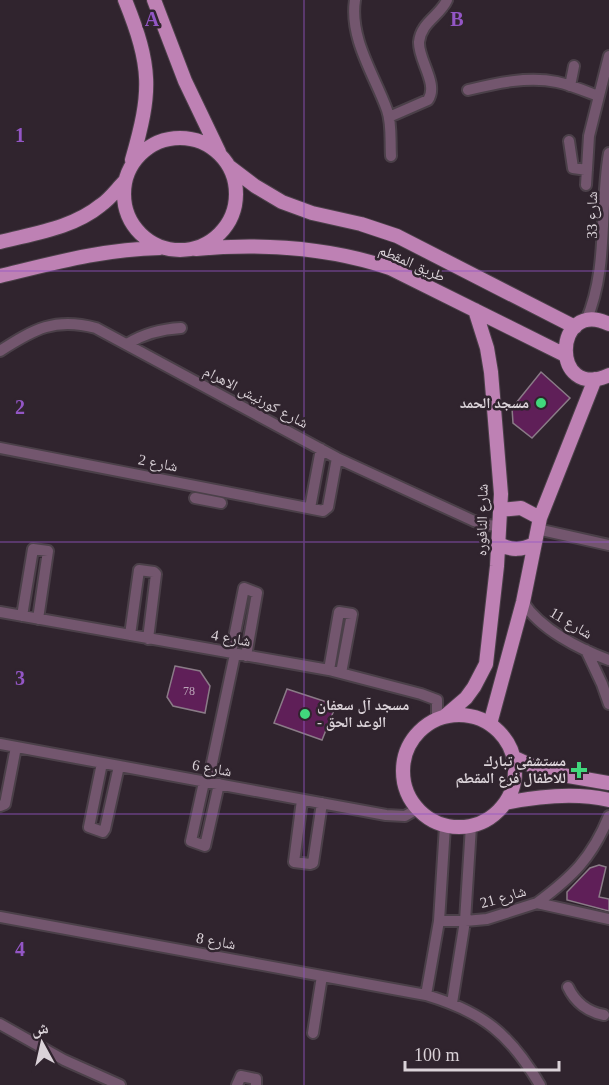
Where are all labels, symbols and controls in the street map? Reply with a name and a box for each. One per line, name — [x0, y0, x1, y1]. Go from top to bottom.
text: A — [145, 8, 160, 30]
text: B — [450, 8, 464, 30]
text: 1 — [15, 124, 25, 146]
street label: شارع 33 — [584, 191, 602, 239]
street label: طريق المقطم — [376, 241, 448, 287]
street label: شارع كورنيش الاهرام — [200, 363, 311, 433]
place label: مسجد الحمد — [460, 395, 529, 411]
text: 2 — [15, 396, 25, 418]
marker: مسجد الحمد — [534, 396, 548, 410]
street label: شارع 2 — [137, 451, 179, 477]
street label: شارع النافوره — [473, 484, 493, 556]
street label: شارع 11 — [546, 604, 595, 644]
street label: شارع 4 — [210, 627, 252, 651]
text: 3 — [15, 667, 25, 689]
house number: 78 — [183, 684, 195, 698]
place label: مسجد آل سعفان - الوعد الحق — [317, 697, 409, 731]
marker: مسجد آل سعفان - الوعد الحق — [298, 707, 312, 721]
place label: مستشفى تبارك للاطفال فرع المقطم — [456, 753, 566, 788]
street label: شارع 6 — [191, 757, 233, 781]
marker: مستشفى تبارك للاطفال فرع المقطم — [570, 761, 588, 779]
street label: شارع 21 — [478, 883, 529, 913]
street label: شارع 8 — [195, 930, 237, 954]
text: 4 — [15, 938, 25, 960]
north arrow — [12, 1013, 72, 1073]
text: ش — [30, 1019, 50, 1039]
scale bar — [405, 1034, 560, 1072]
text: 100 m — [414, 1045, 460, 1065]

